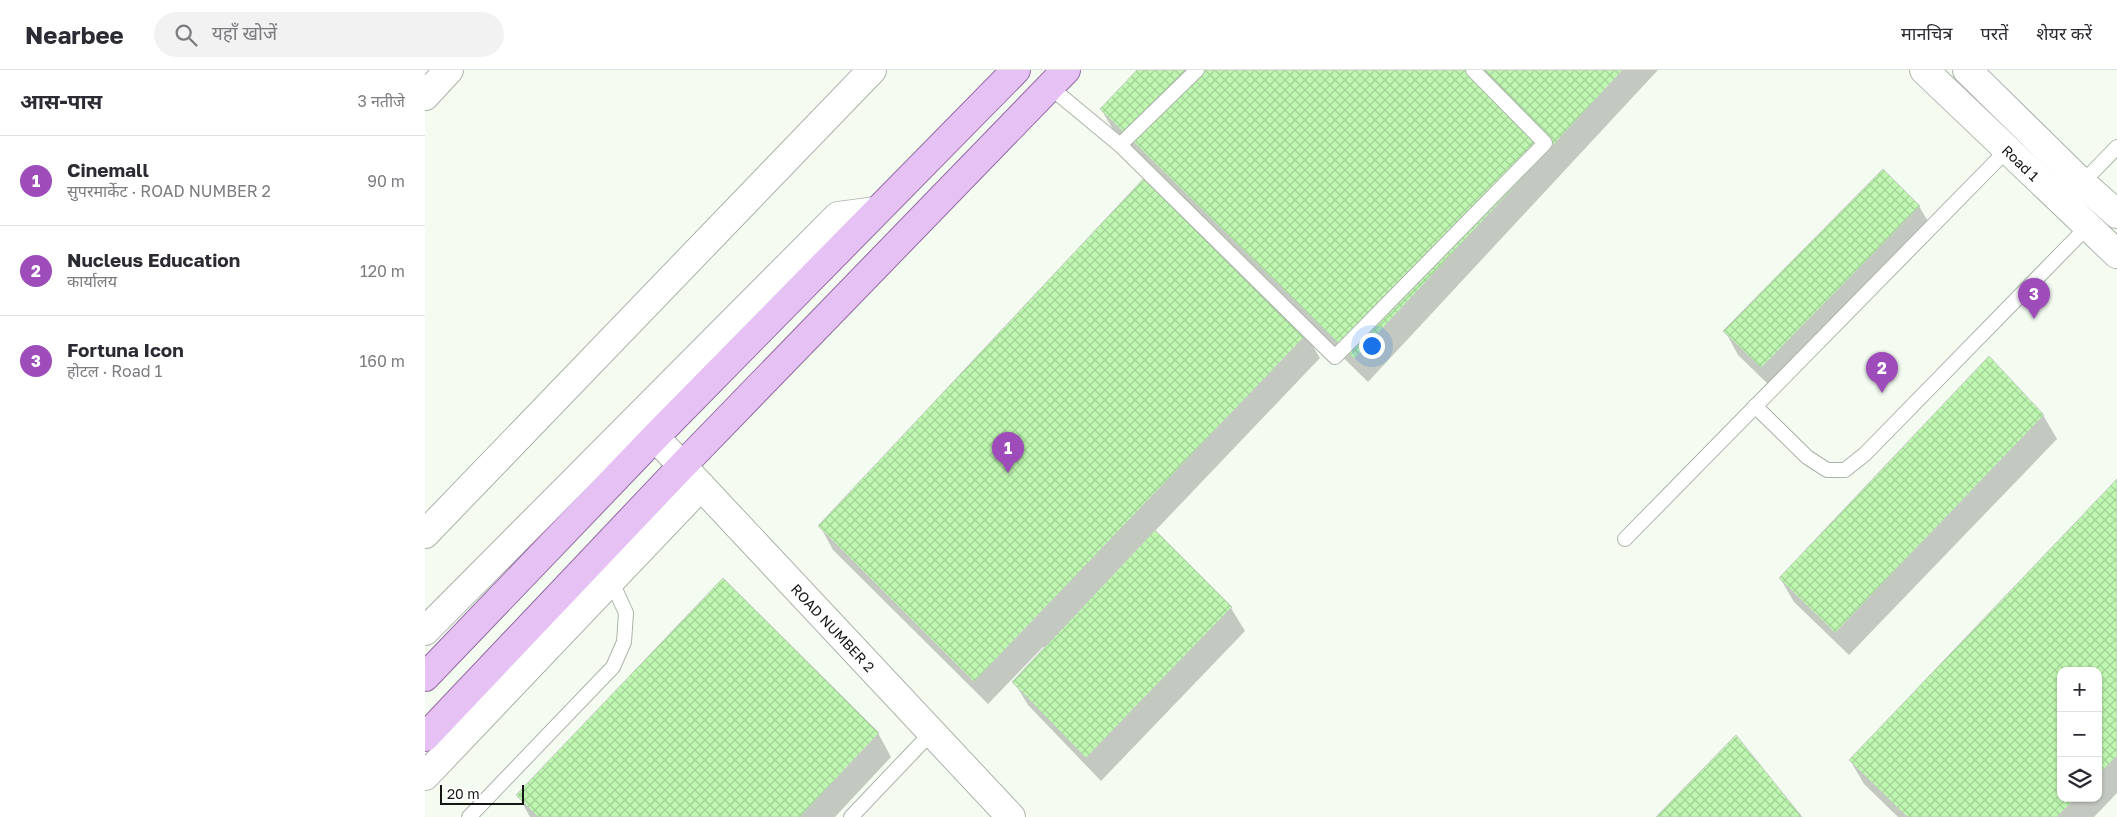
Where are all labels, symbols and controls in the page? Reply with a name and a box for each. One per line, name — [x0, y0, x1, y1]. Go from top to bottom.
search box — [154, 12, 504, 57]
text: Nearbee — [25, 20, 124, 49]
icon: search — [172, 21, 200, 49]
text: यहाँ खोजें — [212, 21, 277, 44]
text: मानचित्र — [1901, 22, 1952, 44]
text: परतें — [1980, 22, 2008, 44]
text: शेयर करें — [2036, 22, 2092, 44]
text: आस-पास — [20, 88, 102, 114]
text: 3 नतीजे — [358, 91, 405, 111]
street label: Road 1 — [1999, 141, 2043, 184]
text: Cinemall — [67, 158, 149, 181]
text: 1 — [32, 171, 40, 191]
text: 90 m — [367, 171, 405, 191]
text: सुपरमार्केट · ROAD NUMBER 2 — [67, 181, 271, 201]
text: Nucleus Education — [67, 248, 240, 271]
text: 2 — [31, 261, 41, 281]
text: 120 m — [360, 261, 405, 281]
text: कार्यालय — [67, 271, 117, 291]
pin: 3 — [2018, 278, 2050, 319]
your location — [1359, 333, 1385, 359]
text: Fortuna Icon — [67, 338, 184, 361]
text: 3 — [31, 351, 41, 371]
text: 160 m — [359, 351, 405, 371]
pin: 2 — [1866, 352, 1898, 393]
text: होटल · Road 1 — [67, 361, 162, 381]
pin: 1 — [992, 432, 1024, 473]
street label: ROAD NUMBER 2 — [788, 580, 879, 675]
map controls — [2057, 667, 2102, 802]
button: + — [2057, 667, 2102, 712]
button: − — [2057, 712, 2102, 757]
button: layers — [2057, 757, 2102, 802]
scale bar — [440, 782, 524, 805]
text: 20 m — [447, 785, 480, 802]

